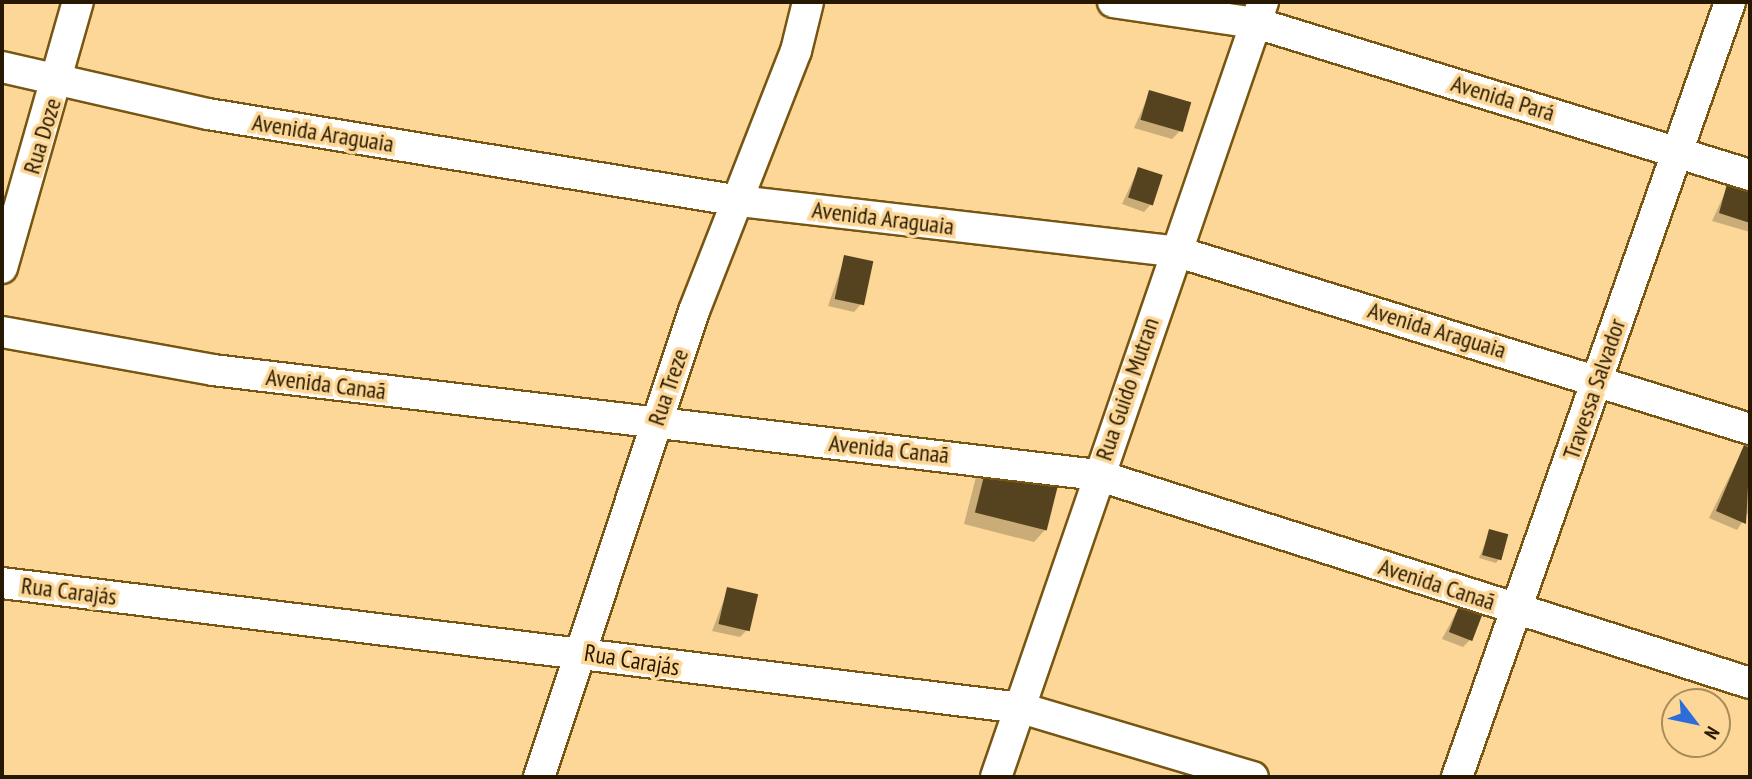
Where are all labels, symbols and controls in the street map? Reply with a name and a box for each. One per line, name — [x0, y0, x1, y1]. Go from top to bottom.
street label: Avenida Pará — [1448, 69, 1558, 127]
street label: Rua Doze — [17, 95, 67, 177]
street label: Avenida Araguaia — [250, 108, 396, 158]
street label: Avenida Araguaia — [810, 195, 956, 241]
street label: Avenida Araguaia — [1364, 295, 1510, 365]
street label: Rua Guido Mutran — [1089, 314, 1165, 464]
street label: Travessa Salvador — [1557, 315, 1631, 463]
street label: Rua Treze — [641, 345, 695, 429]
street label: Avenida Canaã — [264, 362, 388, 406]
street label: Avenida Canaã — [827, 428, 951, 470]
street label: Avenida Canaã — [1375, 552, 1499, 616]
street label: Rua Carajás — [20, 571, 118, 611]
street label: Rua Carajás — [582, 638, 682, 682]
north arrow — [1661, 688, 1731, 758]
text: N — [1699, 722, 1725, 744]

